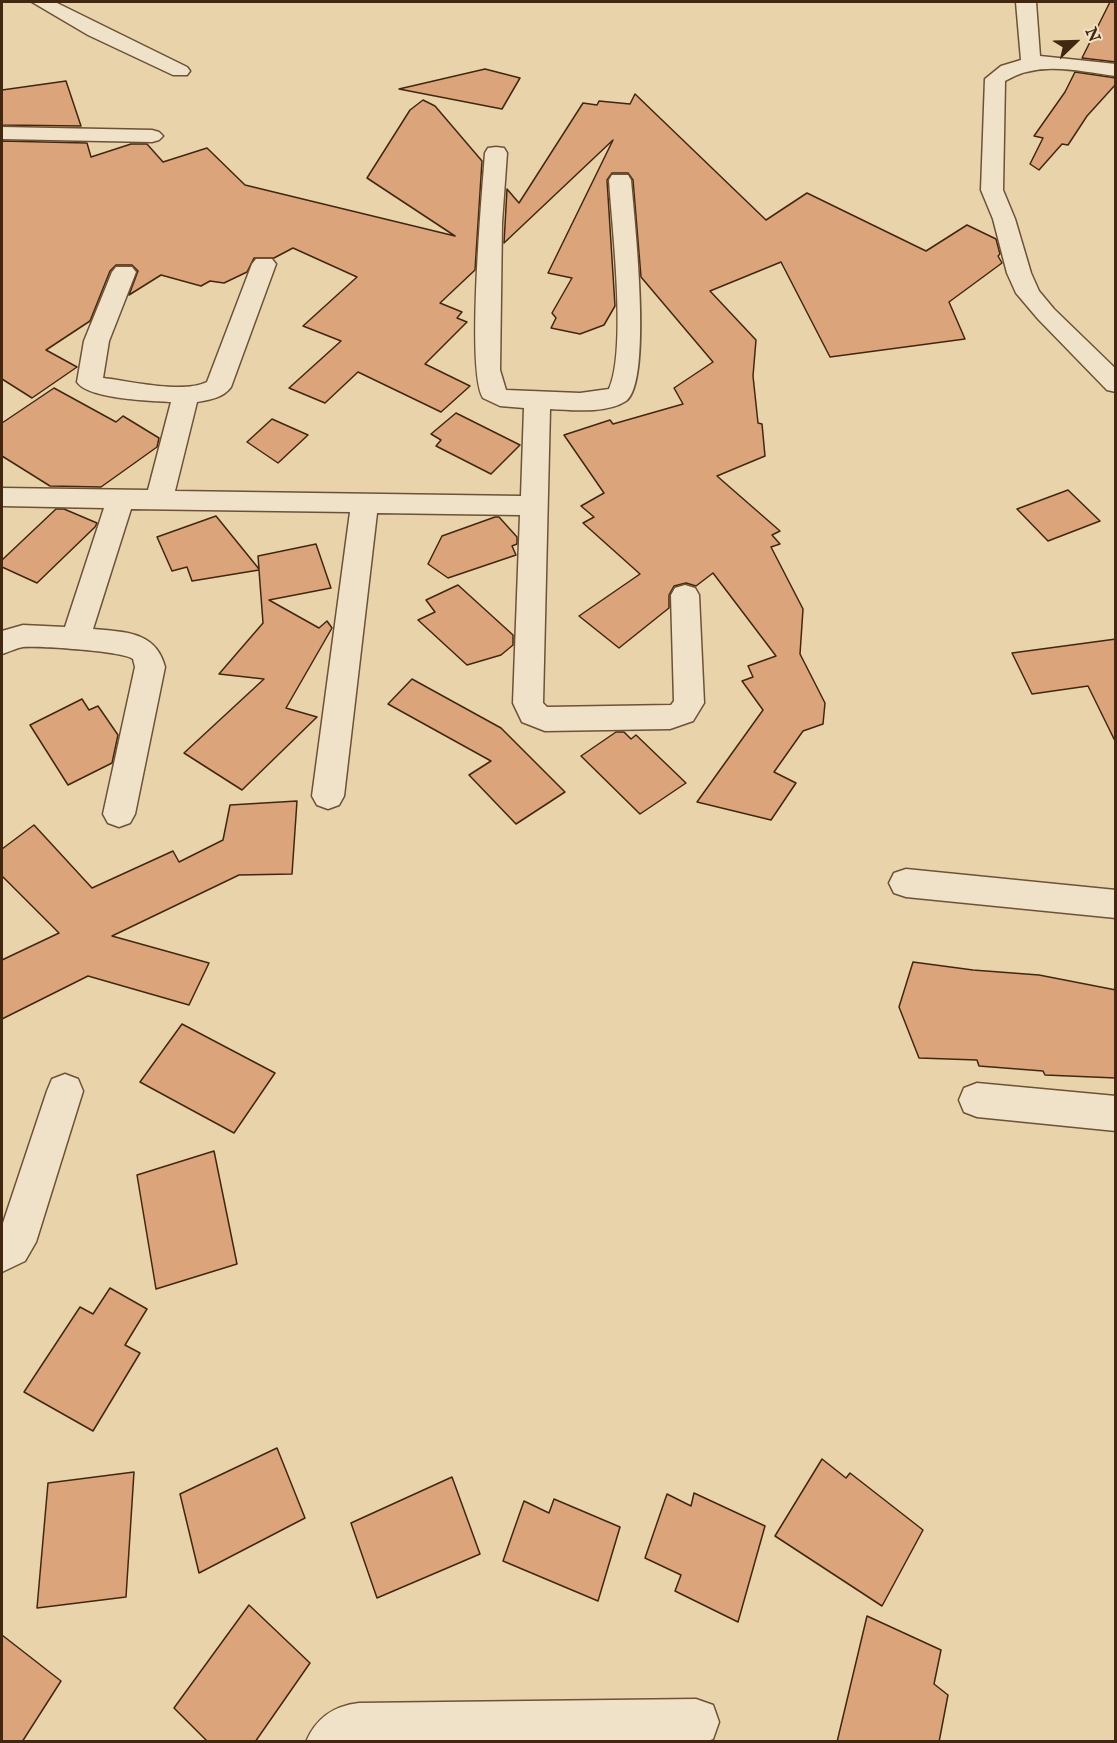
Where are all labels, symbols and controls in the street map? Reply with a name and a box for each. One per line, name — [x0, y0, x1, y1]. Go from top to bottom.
north arrow — [1045, 12, 1105, 72]
text: N — [1080, 25, 1103, 45]

